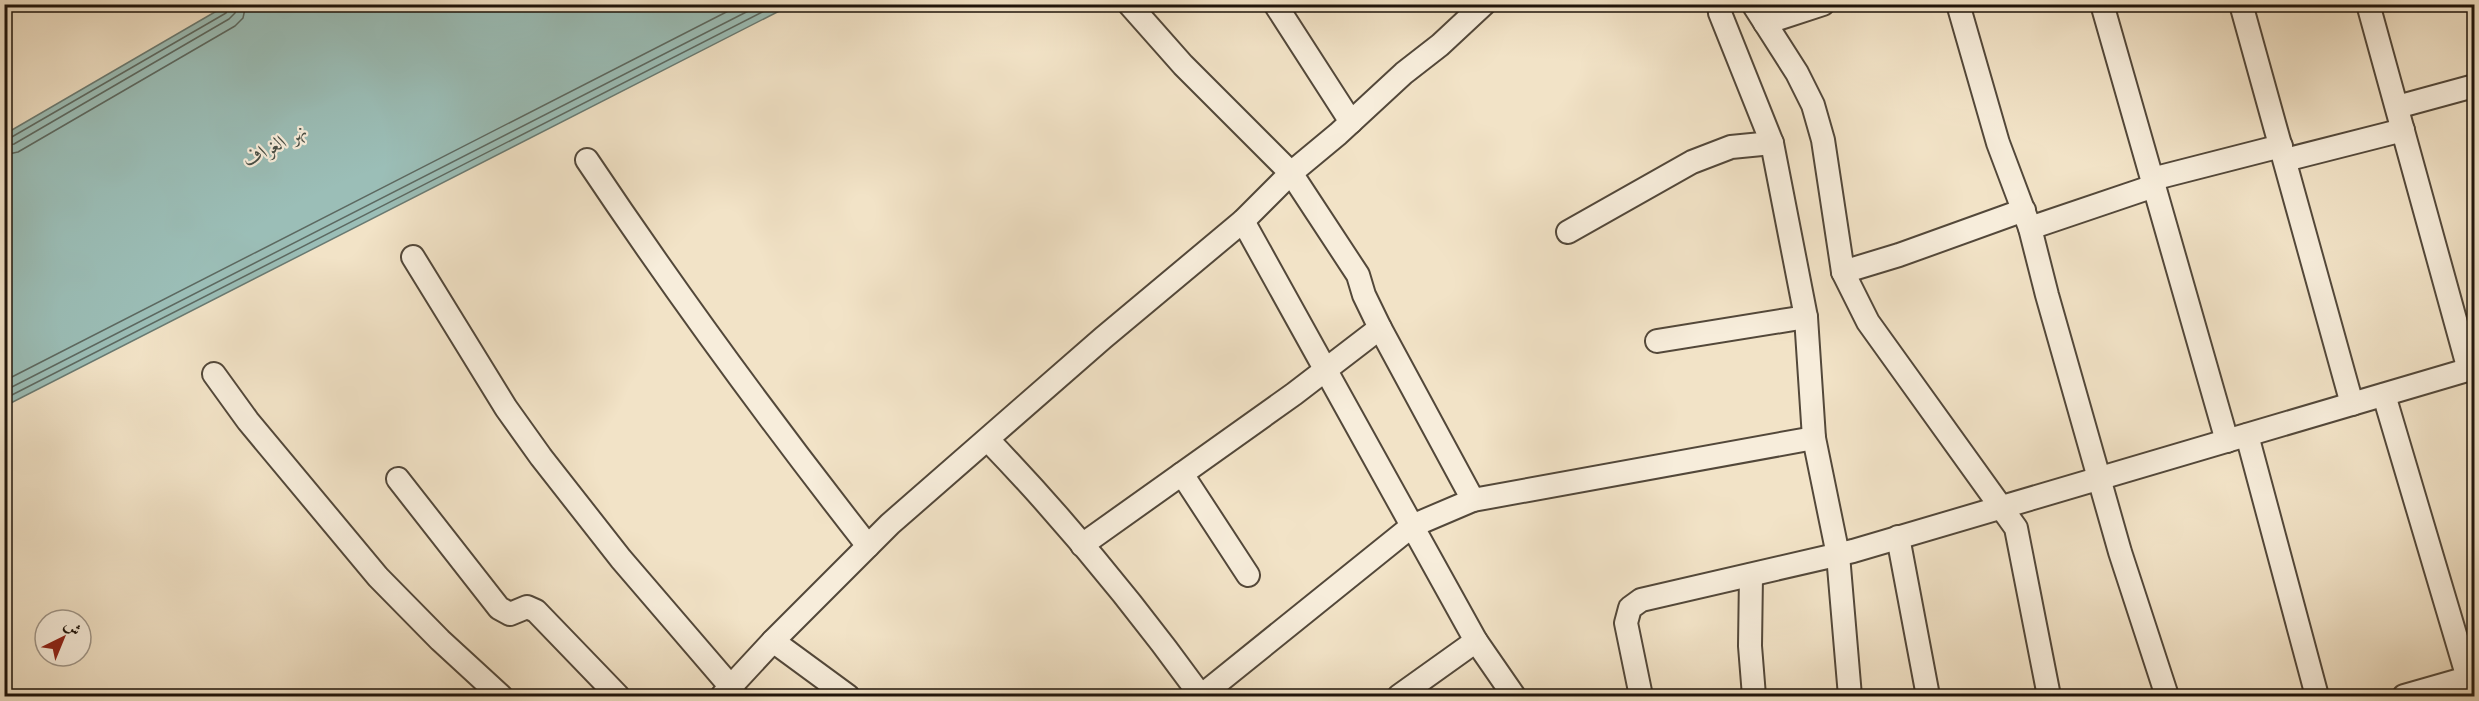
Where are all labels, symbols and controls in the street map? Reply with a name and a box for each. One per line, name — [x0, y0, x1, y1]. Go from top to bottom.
water label: نهر الغراف — [238, 117, 312, 173]
north arrow — [33, 608, 93, 668]
text: ش — [59, 614, 86, 641]

